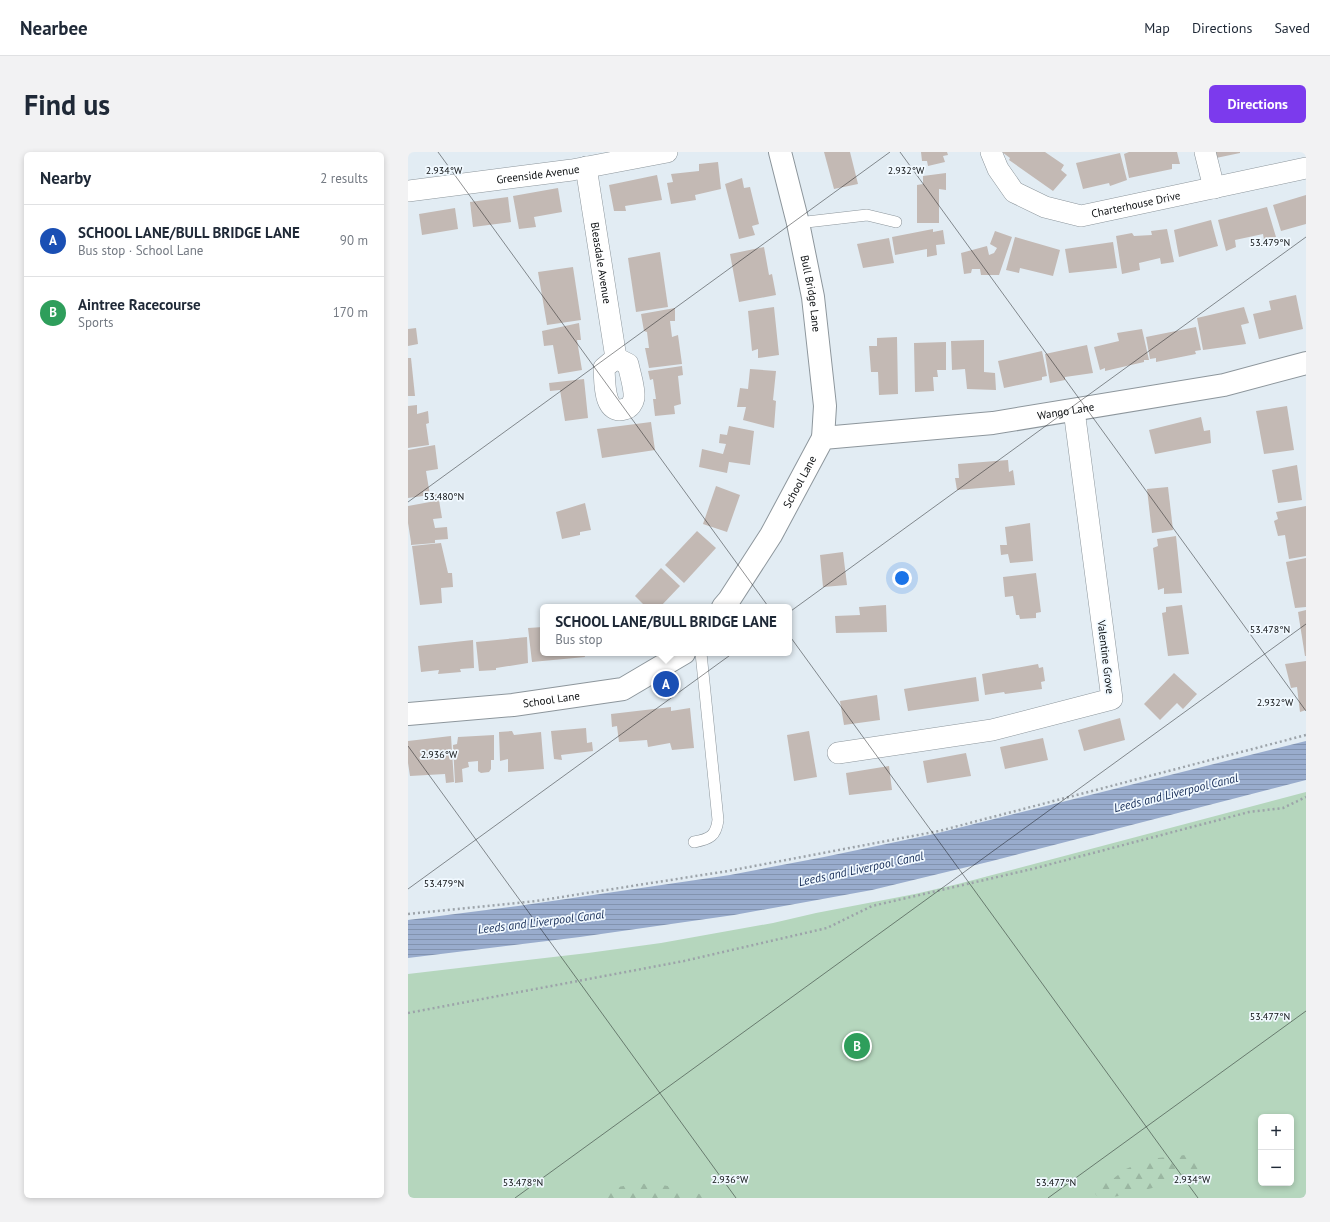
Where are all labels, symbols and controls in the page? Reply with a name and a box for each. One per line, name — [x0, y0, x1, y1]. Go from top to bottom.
text: Nearbee — [20, 16, 88, 40]
text: Map — [1144, 19, 1170, 37]
text: Directions — [1192, 19, 1252, 37]
text: Saved — [1274, 19, 1310, 37]
button: Directions — [1209, 85, 1306, 123]
text: Find us — [24, 86, 110, 123]
street label: Greenside Avenue — [496, 162, 581, 187]
text: 2.934°W — [426, 164, 463, 177]
text: 2.932°W — [888, 164, 925, 177]
text: Nearby — [40, 167, 91, 189]
text: 2 results — [320, 170, 368, 187]
street label: Charterhouse Drive — [1090, 188, 1182, 221]
street label: Bleasdale Avenue — [588, 221, 614, 305]
text: SCHOOL LANE/BULL BRIDGE LANE — [78, 223, 300, 242]
text: A — [49, 232, 57, 249]
text: 90 m — [340, 232, 368, 249]
text: 53.479°N — [1250, 236, 1290, 249]
text: Bus stop · School Lane — [78, 242, 203, 259]
street label: Bull Bridge Lane — [798, 254, 824, 333]
text: Aintree Racecourse — [78, 295, 201, 314]
text: B — [49, 304, 57, 321]
text: 170 m — [333, 304, 368, 321]
text: Sports — [78, 314, 114, 331]
street label: Wango Lane — [1036, 399, 1096, 423]
street label: School Lane — [780, 453, 819, 510]
text: 53.480°N — [424, 490, 464, 503]
your location — [892, 568, 912, 588]
popup — [540, 604, 792, 656]
text: SCHOOL LANE/BULL BRIDGE LANE — [555, 612, 777, 631]
street label: Valentine Grove — [1094, 618, 1118, 695]
text: 53.478°N — [1250, 623, 1290, 636]
text: Bus stop — [555, 631, 602, 648]
pin: A — [653, 669, 679, 699]
street label: School Lane — [522, 688, 581, 710]
text: 2.932°W — [1257, 696, 1294, 709]
text: 2.936°W — [421, 748, 458, 761]
water label: Leeds and Liverpool Canal — [1112, 770, 1240, 815]
water label: Leeds and Liverpool Canal — [797, 848, 926, 889]
text: 53.479°N — [424, 877, 464, 890]
water label: Leeds and Liverpool Canal — [477, 906, 606, 937]
text: 53.477°N — [1250, 1010, 1290, 1023]
pin: B — [844, 1031, 870, 1061]
map controls — [1258, 1114, 1294, 1186]
button: + — [1258, 1114, 1294, 1150]
button: − — [1258, 1150, 1294, 1186]
text: 2.936°W — [712, 1173, 749, 1186]
text: 2.934°W — [1174, 1173, 1211, 1186]
text: 53.478°N — [503, 1176, 543, 1189]
text: 53.477°N — [1036, 1176, 1076, 1189]

